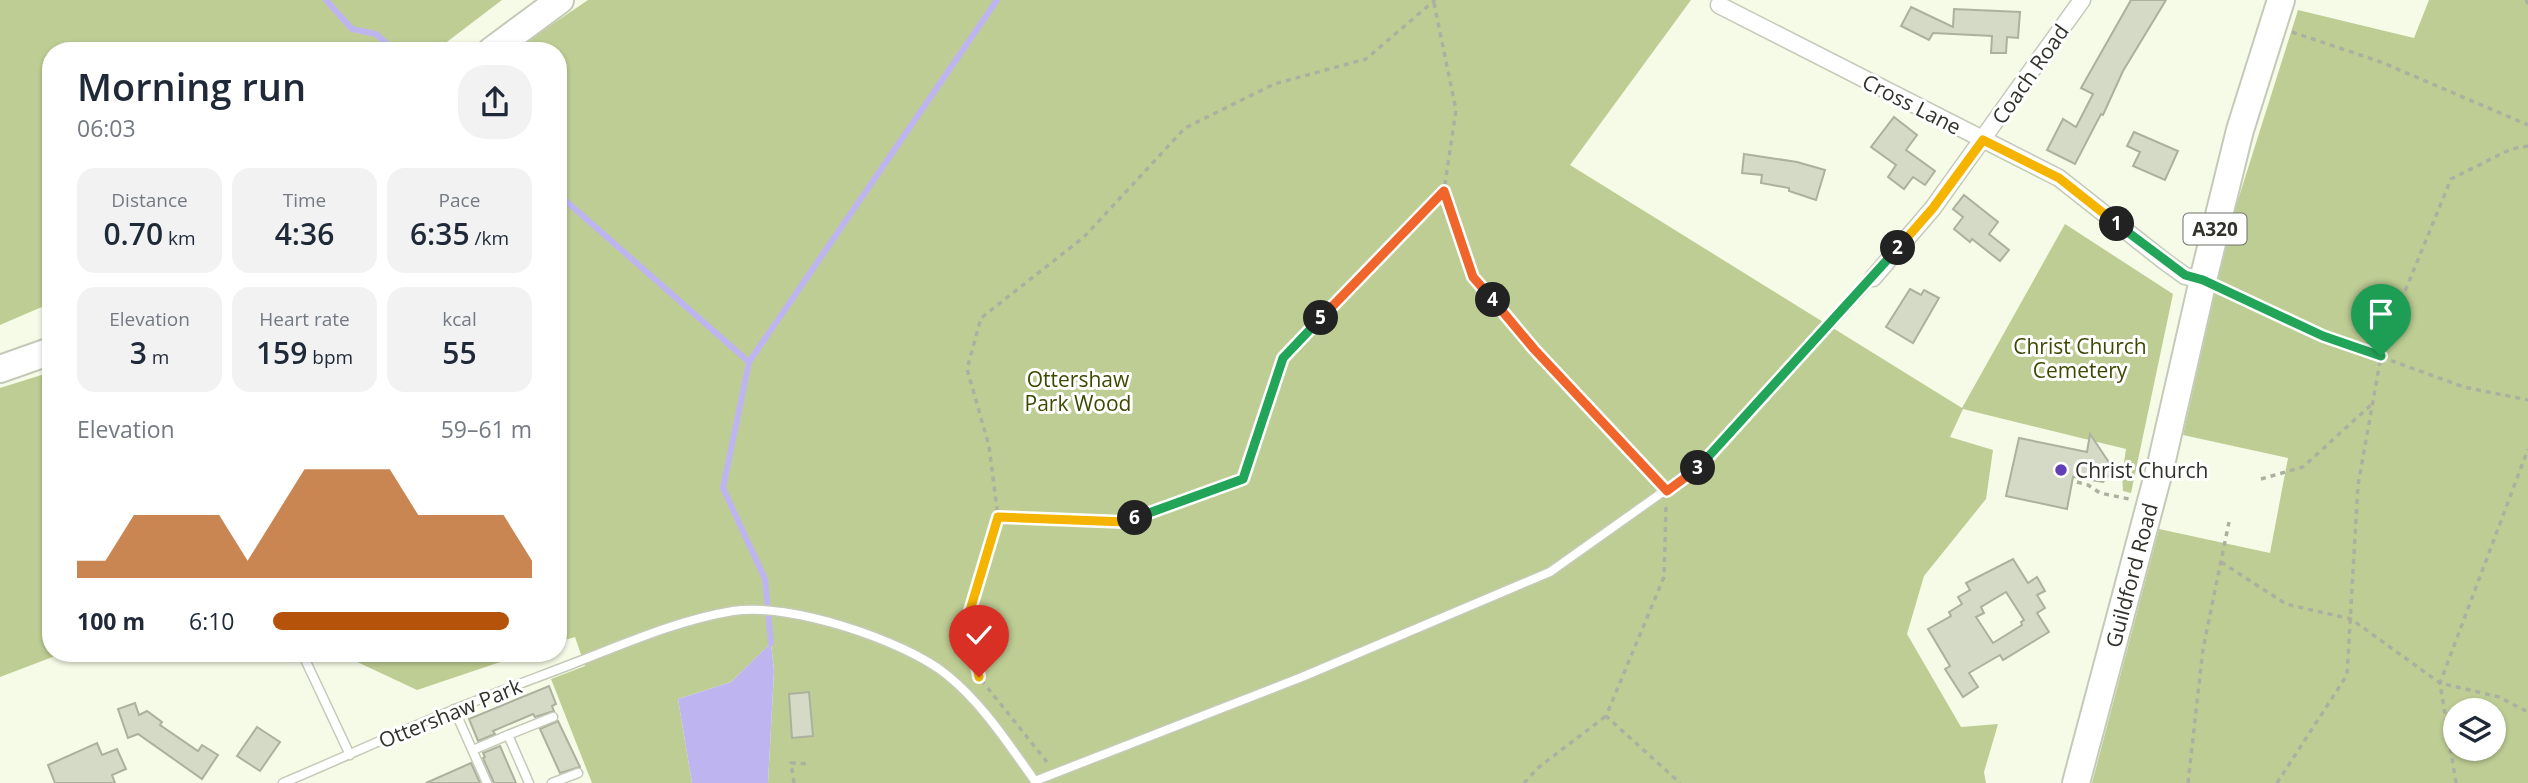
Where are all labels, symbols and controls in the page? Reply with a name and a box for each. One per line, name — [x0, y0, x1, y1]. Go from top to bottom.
street label: Coach Road — [1985, 18, 2075, 130]
text: Morning run — [77, 60, 306, 112]
button: share — [458, 65, 532, 139]
street label: Cross Lane — [1858, 67, 1966, 141]
text: 06:03 — [77, 112, 136, 144]
text: Distance — [111, 187, 188, 213]
text: Time — [283, 187, 326, 213]
text: Pace — [439, 187, 480, 213]
pin: 1 — [2100, 206, 2134, 242]
text: 1 — [2111, 210, 2122, 236]
text: 0.70 — [103, 213, 163, 254]
text: 4:36 — [275, 213, 334, 254]
text: 6:35 — [410, 213, 470, 254]
road number: A320 — [2184, 214, 2246, 244]
text: km — [163, 225, 196, 251]
text: /km — [470, 225, 509, 251]
pin: 2 — [1881, 230, 1916, 266]
text: 2 — [1892, 234, 1903, 260]
pin: 4 — [1476, 282, 1510, 318]
pin — [2351, 284, 2411, 356]
text: 4 — [1487, 286, 1498, 312]
icon: arrive — [2362, 295, 2400, 333]
pin: 5 — [1304, 300, 1338, 336]
text: 5 — [1315, 304, 1326, 330]
text: Elevation — [109, 306, 190, 332]
text: Heart rate — [259, 306, 350, 332]
text: kcal — [442, 306, 477, 332]
text: 3 — [130, 332, 147, 373]
text: 159 — [256, 332, 307, 373]
text: 55 — [442, 332, 477, 373]
park label: Christ Church Cemetery — [2013, 332, 2147, 384]
text: m — [147, 344, 169, 370]
text: bpm — [307, 344, 353, 370]
park label: Ottershaw Park Wood — [1025, 365, 1131, 417]
text: Elevation — [77, 413, 175, 445]
text: 59–61 m — [441, 413, 532, 445]
pin: 3 — [1680, 450, 1716, 486]
text: 3 — [1692, 454, 1703, 480]
place label: Christ Church — [2075, 456, 2208, 484]
marker: Christ Church — [2053, 462, 2069, 478]
pin: 6 — [1118, 500, 1152, 536]
street label: Guildford Road — [2099, 500, 2164, 651]
text: 6 — [1129, 504, 1140, 530]
text: 100 m — [77, 605, 145, 637]
text: 6:10 — [189, 605, 235, 637]
pin — [949, 605, 1009, 677]
icon: check — [960, 616, 998, 654]
street label: Ottershaw Park — [374, 672, 526, 754]
map controls — [2443, 698, 2506, 761]
button: layers — [2443, 698, 2506, 761]

